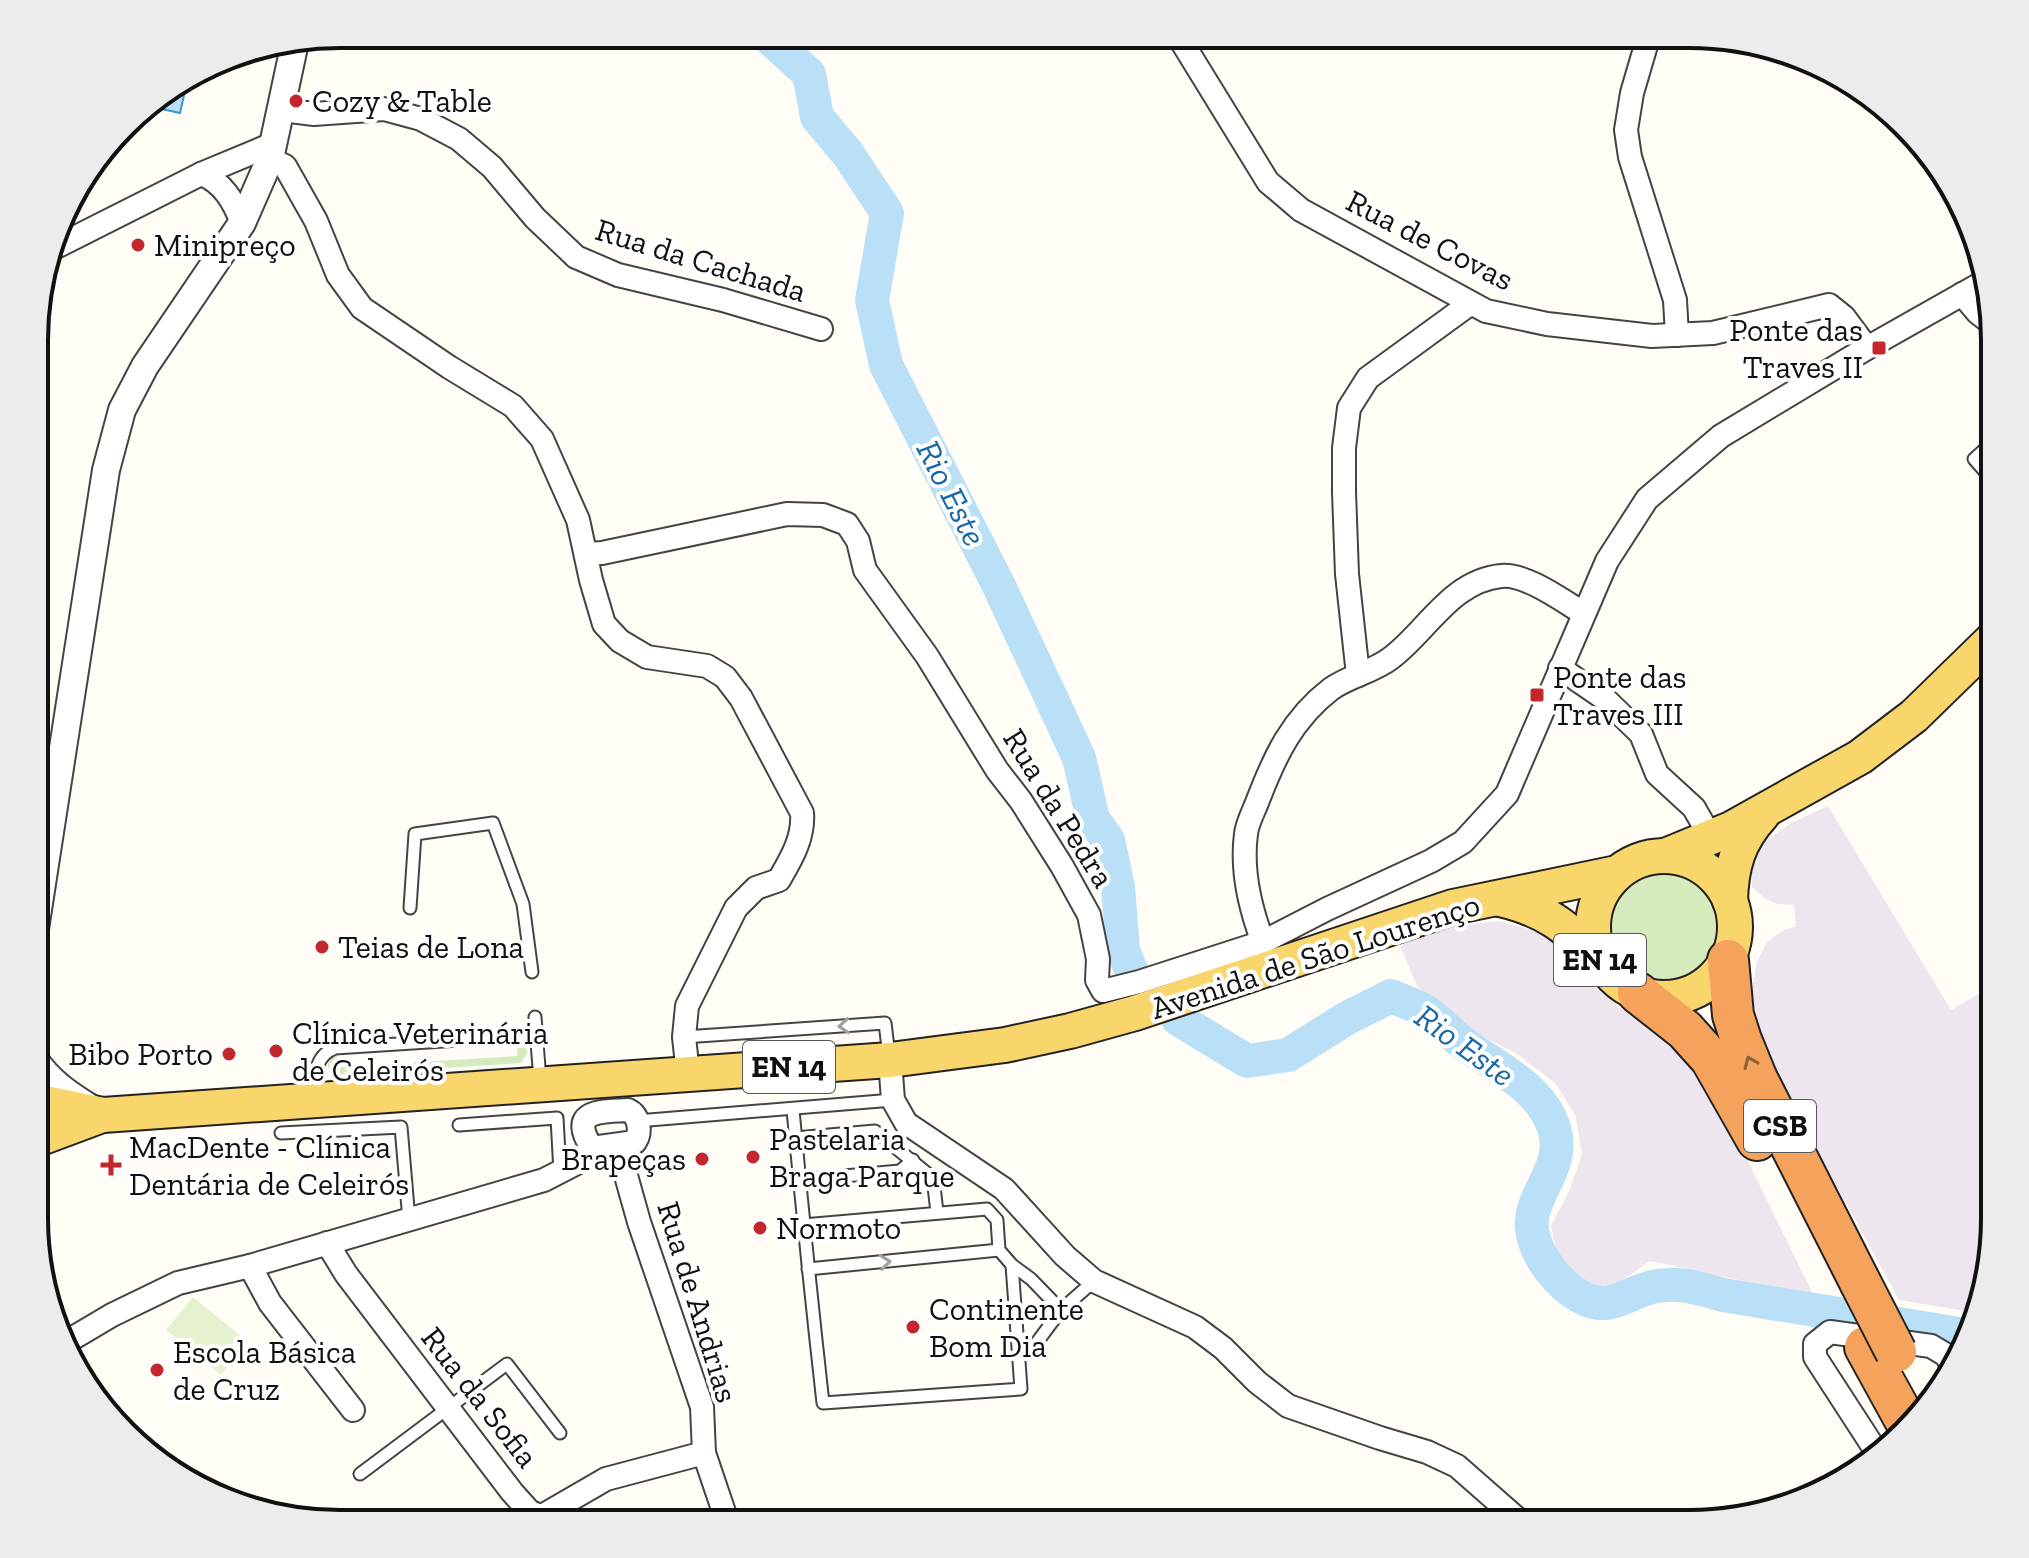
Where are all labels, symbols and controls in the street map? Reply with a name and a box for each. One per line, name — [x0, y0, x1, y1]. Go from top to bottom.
place label: Cozy & Table — [312, 82, 492, 120]
marker: Cozy & Table — [287, 92, 305, 110]
street label: Rua de Covas — [1340, 182, 1520, 298]
street label: Rua da Cachada — [591, 210, 811, 310]
place label: Minipreço — [154, 226, 296, 264]
marker: Minipreço — [129, 236, 147, 254]
place label: Ponte das Traves II — [1729, 311, 1863, 386]
marker: Ponte das Traves II — [1870, 339, 1888, 357]
water label: Rio Este — [908, 434, 995, 553]
place label: Ponte das Traves III — [1553, 658, 1687, 733]
marker: Ponte das Traves III — [1528, 686, 1546, 704]
street label: Rua da Pedra — [995, 722, 1123, 894]
street label: Avenida de São Lourenço — [1146, 885, 1484, 1027]
place label: Teias de Lona — [338, 928, 524, 966]
road number: EN 14 — [1554, 934, 1646, 986]
marker: Teias de Lona — [313, 938, 331, 956]
water label: Rio Este — [1407, 996, 1522, 1095]
place label: Clínica Veterinária de Celeirós — [292, 1014, 548, 1089]
one-way arrow — [837, 1017, 850, 1034]
place label: Bibo Porto — [68, 1035, 213, 1073]
road number: EN 14 — [743, 1041, 835, 1093]
marker: Clínica Veterinária de Celeirós — [267, 1042, 285, 1060]
marker: Bibo Porto — [220, 1045, 238, 1063]
one-way arrow — [1743, 1056, 1759, 1070]
road number: CSB — [1744, 1100, 1816, 1152]
place label: Pastelaria Braga Parque — [769, 1120, 955, 1195]
place label: MacDente - Clínica Dentária de Celeirós — [129, 1128, 409, 1203]
place label: Brapeças — [561, 1140, 686, 1178]
marker: Pastelaria Braga Parque — [744, 1148, 762, 1166]
marker: Brapeças — [693, 1150, 711, 1168]
marker: MacDente - Clínica Dentária de Celeirós — [100, 1154, 122, 1176]
street label: Rua de Andrias — [649, 1197, 747, 1407]
place label: Normoto — [776, 1209, 901, 1247]
marker: Normoto — [751, 1219, 769, 1237]
one-way arrow — [879, 1253, 892, 1270]
place label: Continente Bom Dia — [929, 1290, 1084, 1365]
marker: Continente Bom Dia — [904, 1318, 922, 1336]
street label: Rua da Sofia — [413, 1319, 547, 1475]
place label: Escola Básica de Cruz — [173, 1333, 356, 1408]
marker: Escola Básica de Cruz — [148, 1361, 166, 1379]

